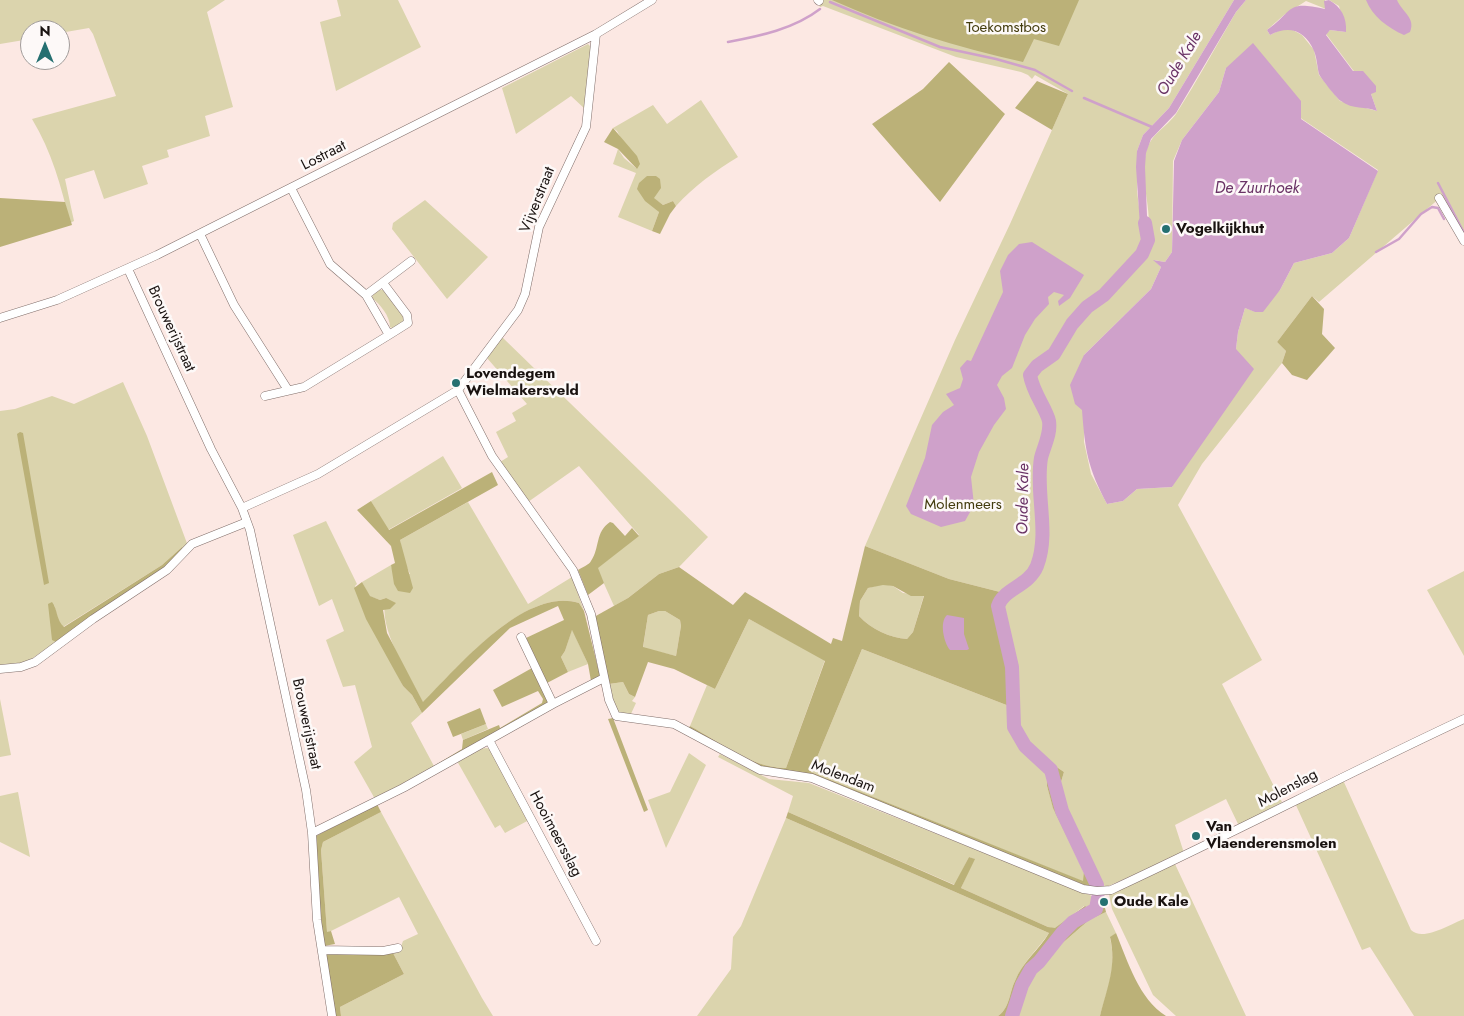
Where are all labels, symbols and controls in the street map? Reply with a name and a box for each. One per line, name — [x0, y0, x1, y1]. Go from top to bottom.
park label: Toekomstbos — [966, 19, 1046, 37]
north arrow — [20, 20, 70, 70]
text: N — [39, 21, 51, 41]
water label: Oude Kale — [1153, 29, 1207, 99]
street label: Lostraat — [299, 137, 349, 175]
street label: Vijverstraat — [517, 164, 559, 236]
water label: De Zuurhoek — [1215, 179, 1299, 199]
place label: Vogelkijkhut — [1176, 220, 1264, 238]
marker: Vogelkijkhut — [1160, 223, 1172, 235]
street label: Brouwerijstraat — [143, 283, 199, 375]
place label: Lovendegem Wielmakersveld — [466, 365, 579, 400]
marker: Lovendegem Wielmakersveld — [450, 377, 462, 389]
water label: Oude Kale — [1014, 463, 1034, 535]
park label: Molenmeers — [924, 496, 1002, 514]
street label: Brouwerijstraat — [288, 677, 324, 771]
street label: Molendam — [809, 757, 877, 797]
street label: Molenslag — [1255, 766, 1321, 812]
street label: Hooimeersslag — [525, 788, 585, 880]
place label: Van Vlaenderensmolen — [1206, 818, 1337, 853]
marker: Van Vlaenderensmolen — [1190, 830, 1202, 842]
place label: Oude Kale — [1114, 893, 1189, 911]
marker: Oude Kale — [1098, 896, 1110, 908]

